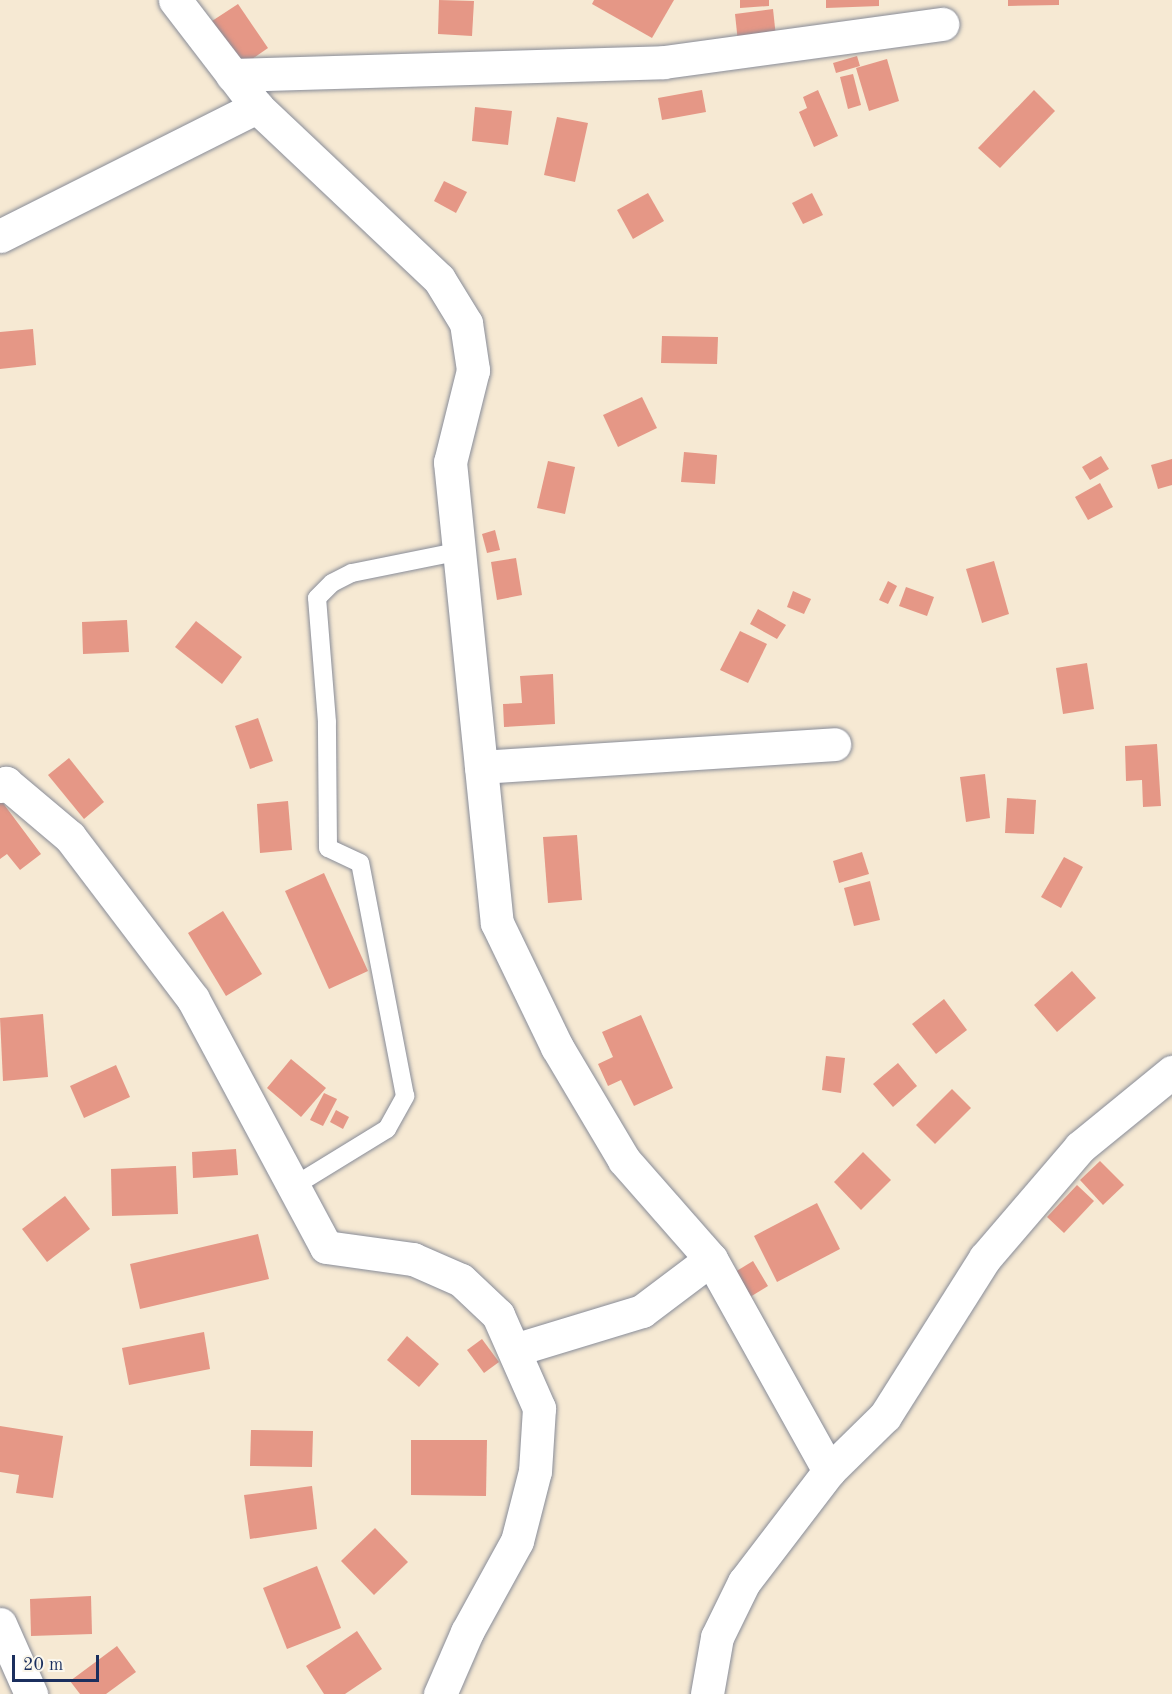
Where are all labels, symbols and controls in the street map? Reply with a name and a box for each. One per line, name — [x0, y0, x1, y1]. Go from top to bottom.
scale bar — [15, 1643, 102, 1681]
text: 20 m — [23, 1656, 63, 1674]

